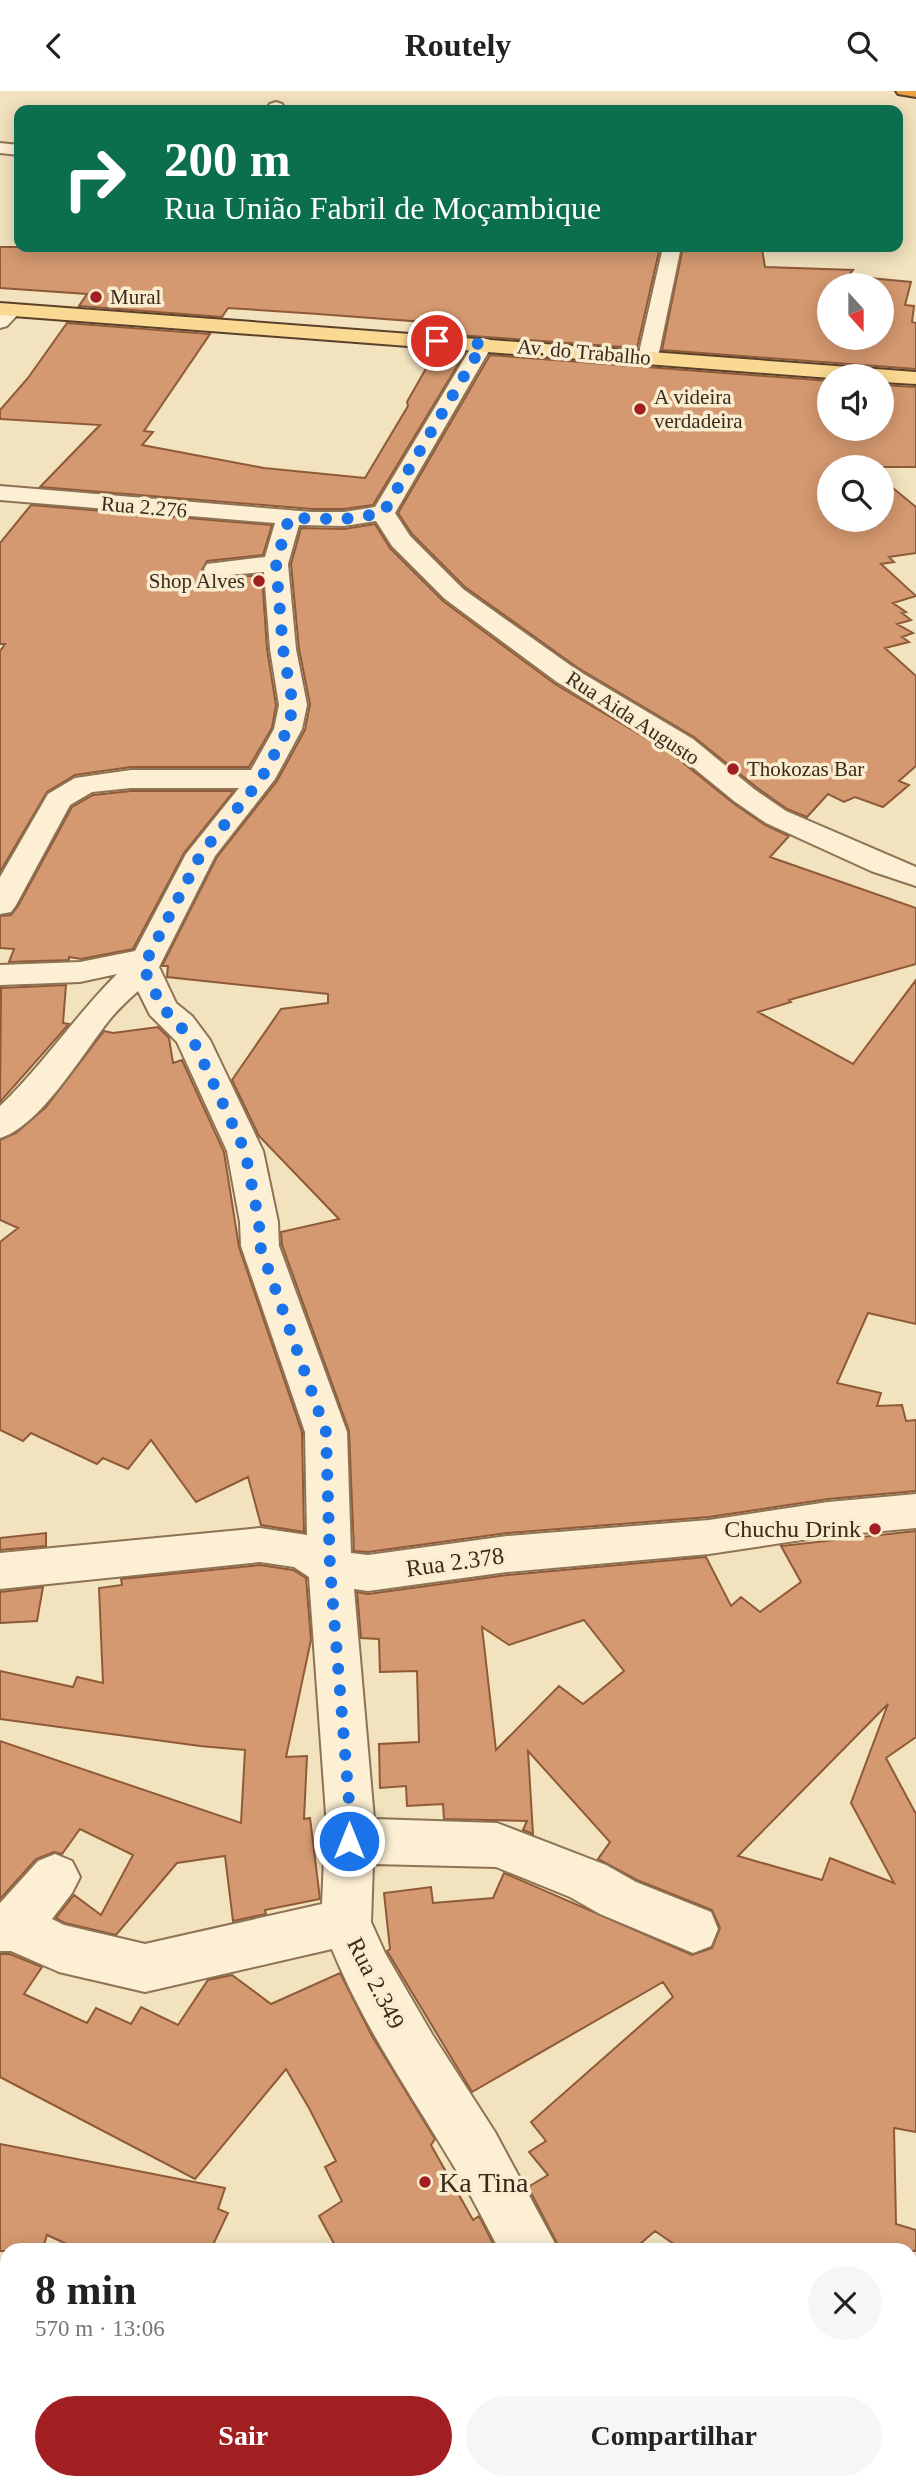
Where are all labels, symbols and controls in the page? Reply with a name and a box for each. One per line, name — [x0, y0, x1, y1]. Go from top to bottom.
icon: back — [35, 27, 73, 65]
text: Routely — [405, 27, 511, 63]
icon: search — [843, 27, 881, 65]
text: 200 m — [164, 132, 291, 187]
icon: right — [49, 133, 140, 224]
text: Rua União Fabril de Moçambique — [164, 190, 601, 226]
north arrow — [817, 273, 894, 350]
map controls — [817, 273, 894, 532]
place label: Mural — [110, 285, 161, 309]
marker: Mural — [88, 289, 104, 305]
pin — [407, 311, 467, 371]
icon: arrive — [418, 322, 456, 360]
street label: Av. do Trabalho — [516, 334, 652, 370]
button: sound — [817, 364, 894, 441]
place label: A videira verdadeira — [654, 385, 743, 433]
marker: A videira verdadeira — [632, 401, 648, 417]
button: search — [817, 455, 894, 532]
street label: Rua 2.276 — [100, 491, 188, 523]
place label: Shop Alves — [149, 569, 245, 593]
marker: Shop Alves — [251, 573, 267, 589]
street label: Rua Aida Augusto — [562, 666, 704, 770]
place label: Thokozas Bar — [747, 757, 864, 781]
marker: Thokozas Bar — [725, 761, 741, 777]
place label: Chuchu Drink — [724, 1516, 861, 1542]
marker: Chuchu Drink — [867, 1521, 883, 1537]
street label: Rua 2.378 — [404, 1542, 506, 1582]
position arrow — [312, 1804, 386, 1878]
street label: Rua 2.349 — [342, 1933, 410, 2033]
place label: Ka Tina — [439, 2167, 529, 2198]
marker: Ka Tina — [417, 2174, 433, 2190]
button: close — [808, 2266, 882, 2340]
text: 8 min — [35, 2267, 137, 2313]
text: 570 m · 13:06 — [35, 2316, 165, 2341]
button: Sair — [35, 2396, 452, 2476]
button: Compartilhar — [466, 2396, 882, 2476]

